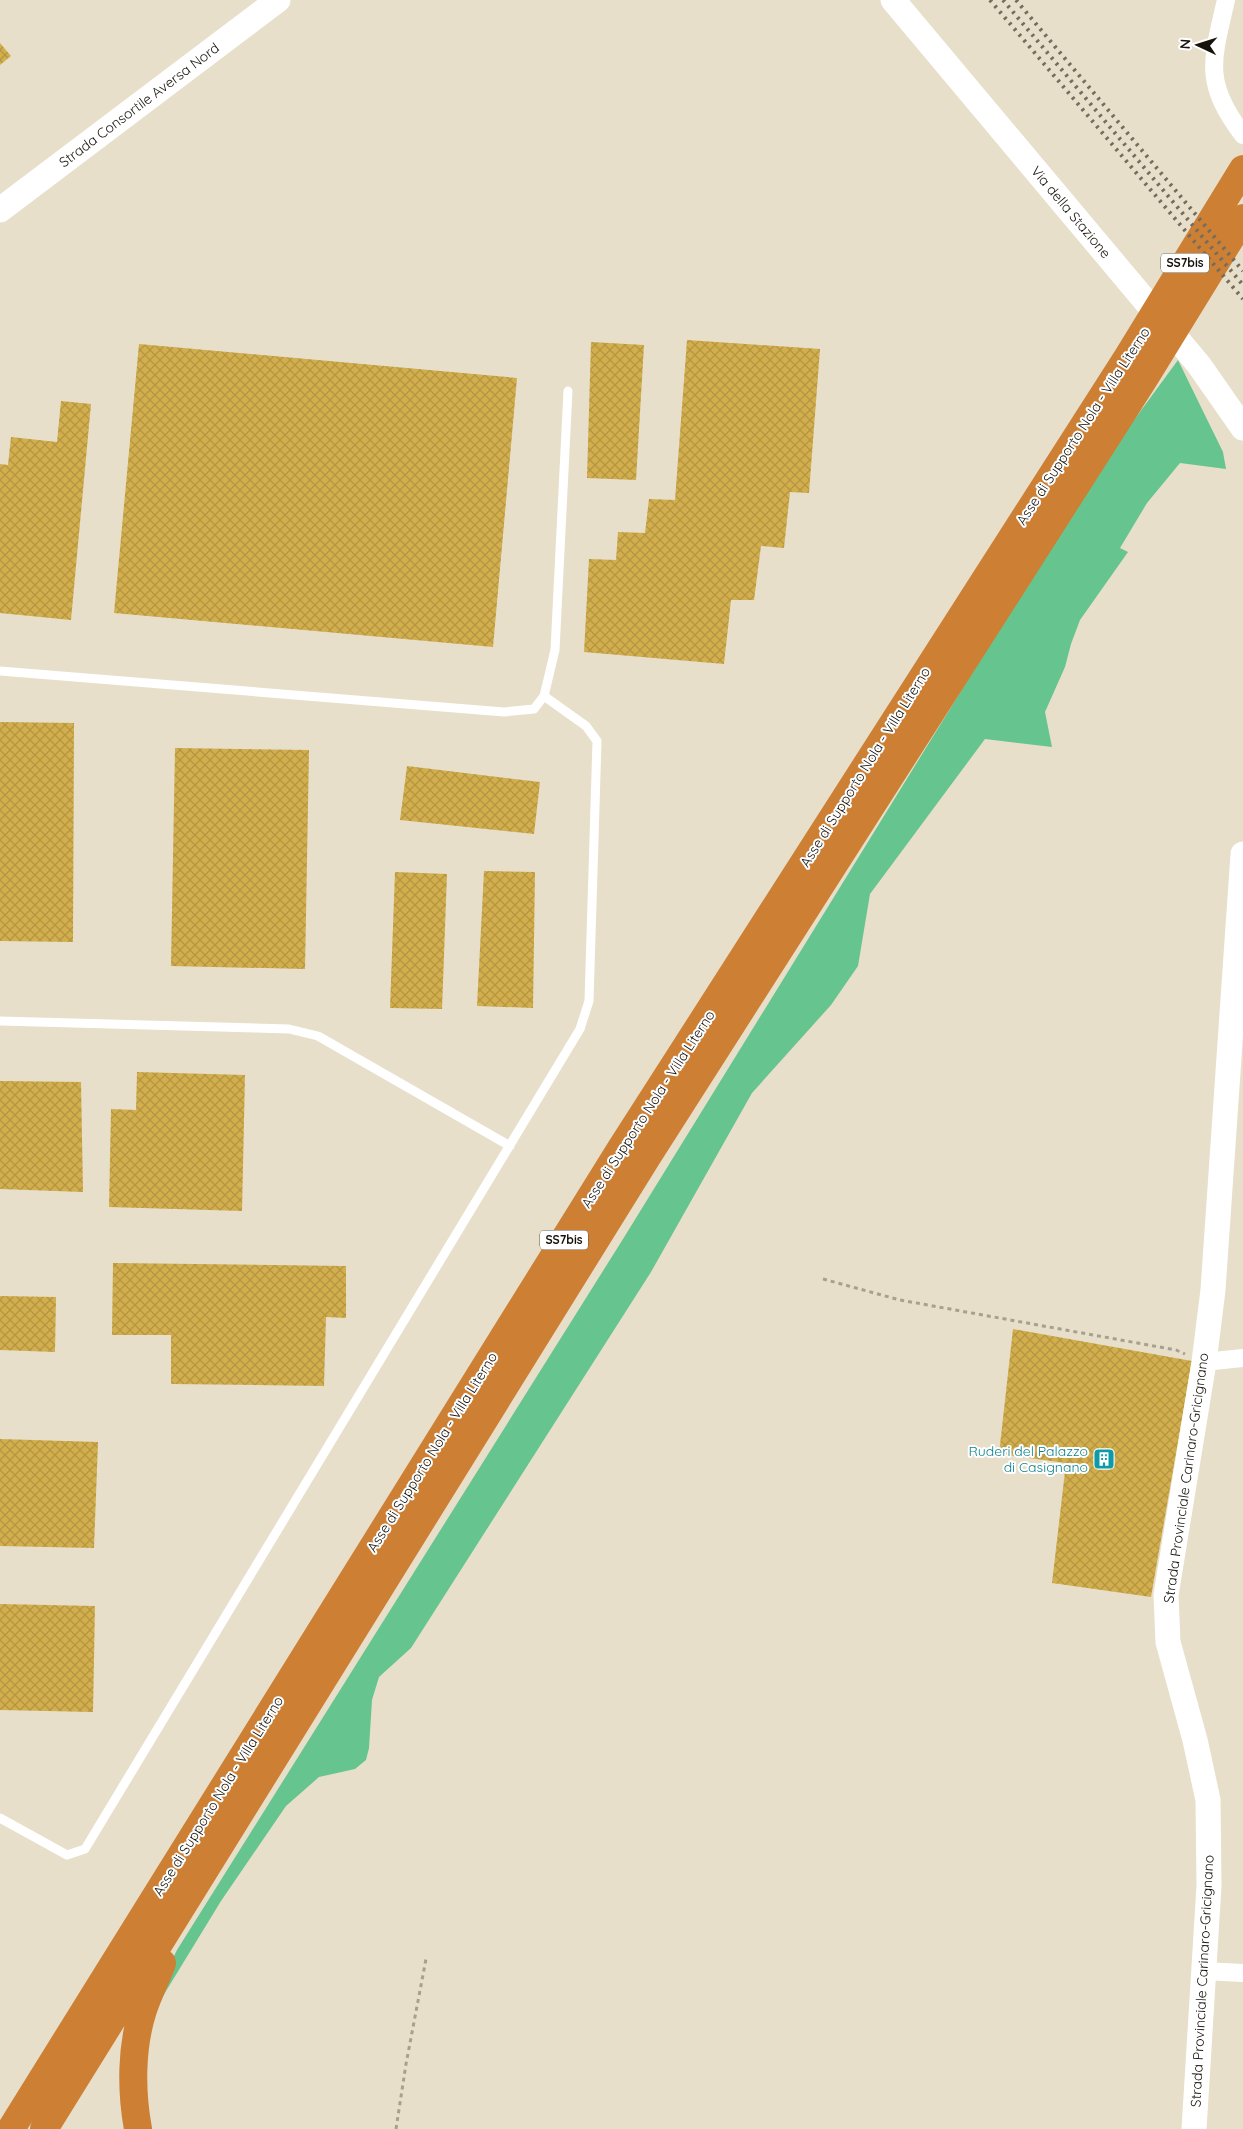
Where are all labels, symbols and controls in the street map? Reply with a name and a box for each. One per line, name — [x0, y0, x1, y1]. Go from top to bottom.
north arrow — [1173, 20, 1223, 70]
text: N — [1176, 38, 1194, 50]
street label: Strada Consortile Aversa Nord — [55, 39, 223, 171]
street label: Via della Stazione — [1027, 162, 1115, 262]
road number: SS7bis — [1161, 254, 1209, 272]
street label: Asse di Supporto Nola - Villa Literno — [1012, 324, 1154, 528]
street label: Asse di Supporto Nola - Villa Literno — [796, 664, 934, 870]
street label: Asse di Supporto Nola - Villa Literno — [577, 1007, 719, 1211]
road number: SS7bis — [540, 1230, 588, 1250]
street label: Asse di Supporto Nola - Villa Literno — [363, 1349, 501, 1555]
street label: Strada Provinciale Carinaro-Gricignano — [1159, 1352, 1213, 1604]
place label: Ruderi del Palazzo di Casignano — [969, 1442, 1088, 1476]
building icon: Ruderi del Palazzo di Casignano — [1092, 1447, 1116, 1471]
street label: Asse di Supporto Nola - Villa Literno — [149, 1693, 287, 1899]
street label: Strada Provinciale Carinaro-Gricignano — [1186, 1854, 1218, 2108]

